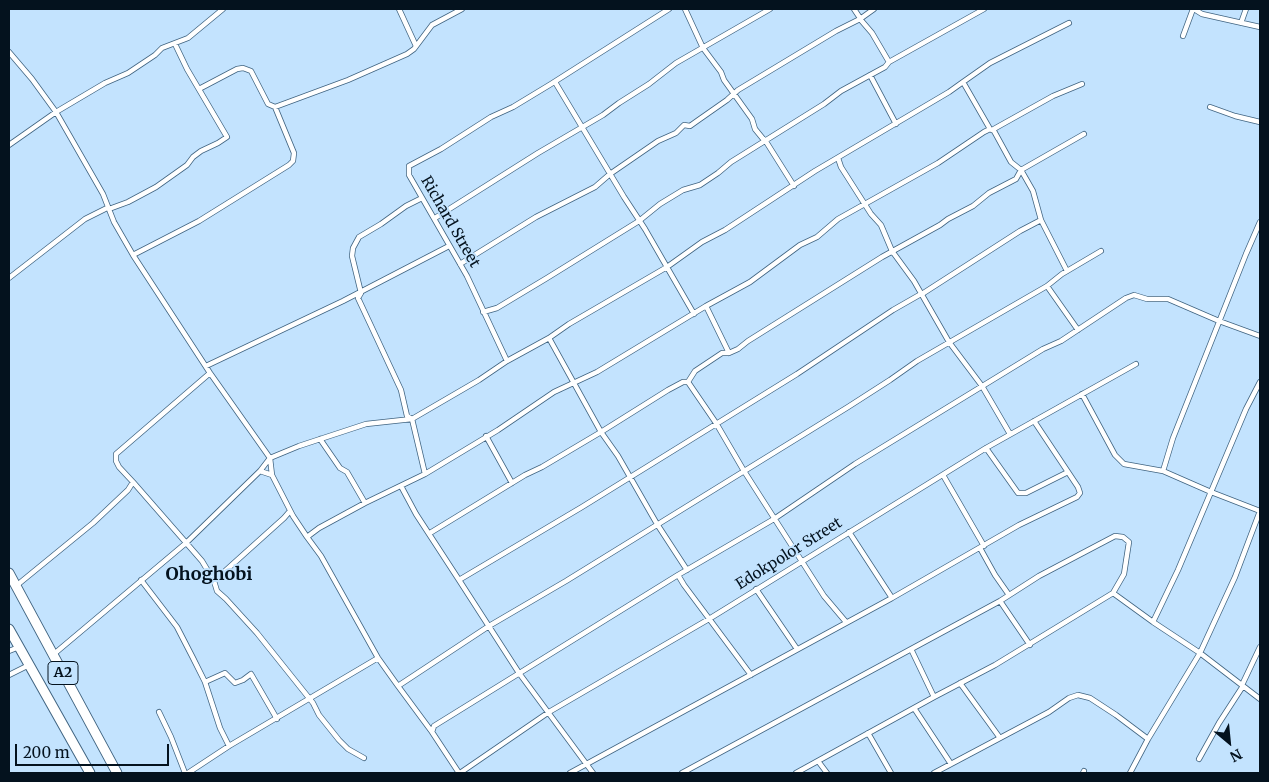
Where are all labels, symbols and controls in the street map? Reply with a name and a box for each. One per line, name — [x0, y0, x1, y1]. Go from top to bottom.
street label: Richard Street — [417, 173, 483, 271]
street label: Edokpolor Street — [733, 514, 845, 594]
district label: Ohoghobi — [166, 564, 252, 586]
road number: A2 — [48, 661, 78, 684]
north arrow — [1204, 717, 1254, 767]
scale bar — [18, 734, 171, 766]
text: 200 m — [23, 743, 70, 762]
text: N — [1227, 745, 1245, 766]

